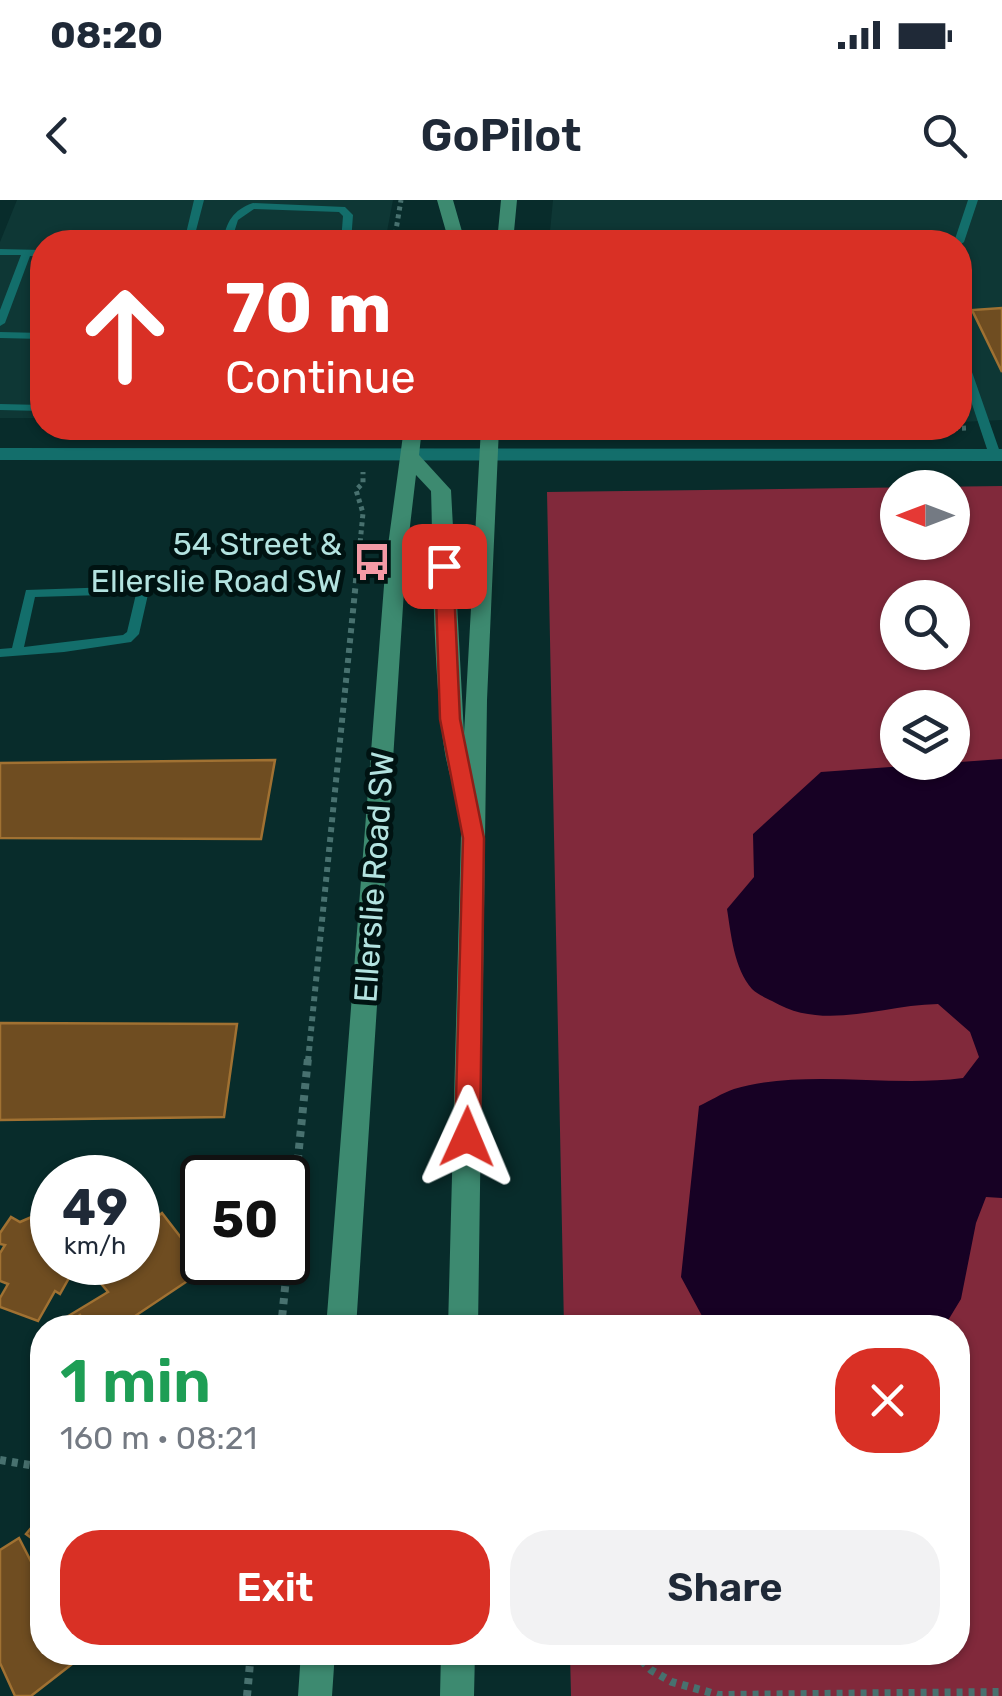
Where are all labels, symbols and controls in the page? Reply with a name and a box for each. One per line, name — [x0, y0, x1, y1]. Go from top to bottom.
text: 08:20 — [50, 12, 163, 58]
icon: back — [30, 108, 85, 163]
icon: search — [917, 108, 972, 163]
text: GoPilot — [421, 109, 581, 162]
text: 70 m — [225, 267, 392, 350]
icon: ahead — [60, 270, 190, 400]
text: Continue — [225, 351, 416, 404]
north arrow — [880, 470, 970, 560]
map controls — [880, 470, 970, 780]
pin — [402, 524, 487, 609]
place label: 54 Street & Ellerslie Road SW — [91, 525, 342, 600]
icon: arrive — [417, 539, 472, 594]
bus stop icon: 54 Street & Ellerslie Road SW — [351, 541, 393, 583]
button: search — [880, 580, 970, 670]
button: layers — [880, 690, 970, 780]
street label: Ellerslie Road SW — [346, 750, 402, 1004]
position arrow — [415, 1085, 519, 1189]
speed limit sign: 50 — [180, 1155, 310, 1285]
text: 49 — [62, 1178, 128, 1238]
text: km/h — [64, 1231, 126, 1260]
text: 1 min — [60, 1346, 211, 1417]
button: close — [835, 1348, 940, 1453]
text: 160 m · 08:21 — [60, 1419, 257, 1457]
button: Exit — [60, 1530, 490, 1645]
button: Share — [510, 1530, 940, 1645]

